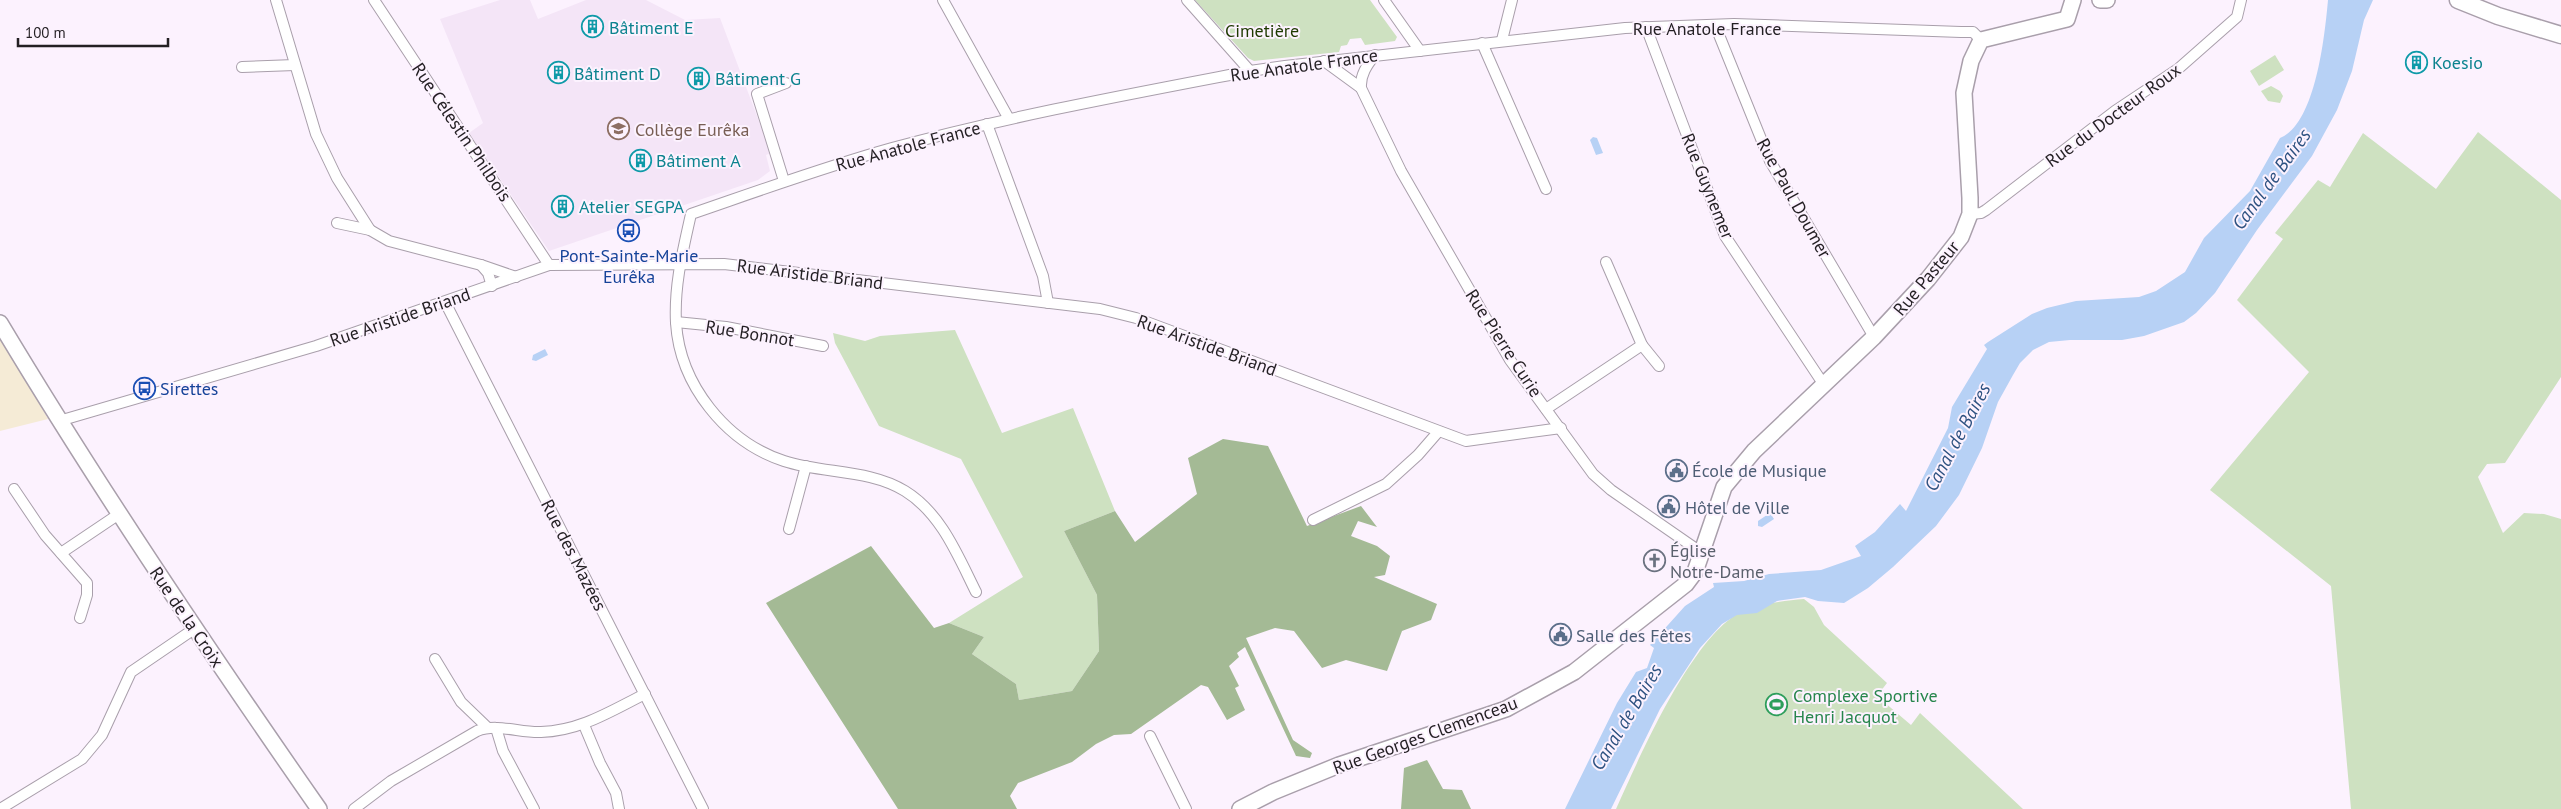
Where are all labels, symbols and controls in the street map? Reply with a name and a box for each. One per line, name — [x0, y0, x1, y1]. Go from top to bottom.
scale bar — [18, 15, 168, 47]
building icon: Bâtiment E — [581, 15, 605, 39]
place label: Bâtiment E — [609, 16, 694, 39]
street label: Rue Anatole France — [1633, 17, 1781, 40]
park label: Cimetière — [1225, 19, 1299, 42]
text: 100 m — [25, 23, 66, 42]
street label: Rue Anatole France — [1229, 43, 1379, 87]
building icon: Koesio — [2404, 50, 2428, 74]
place label: Koesio — [2432, 51, 2483, 74]
street label: Rue Célestin Philbois — [407, 58, 517, 206]
street label: Rue du Docteur Roux — [2041, 58, 2185, 172]
building icon: Bâtiment D — [546, 61, 570, 85]
place label: Bâtiment D — [574, 62, 661, 85]
building icon: Bâtiment G — [687, 66, 711, 90]
place label: Bâtiment G — [715, 67, 801, 90]
street label: Rue Anatole France — [833, 116, 983, 176]
school or university icon: Collège Eurêka — [607, 117, 631, 141]
place label: Collège Eurêka — [635, 118, 750, 141]
water label: Canal de Baires — [2226, 123, 2316, 234]
street label: Rue Guynemer — [1676, 130, 1740, 242]
street label: Rue Paul Doumer — [1752, 134, 1836, 262]
building icon: Bâtiment A — [628, 148, 652, 172]
place label: Bâtiment A — [656, 149, 741, 172]
building icon: Atelier SEGPA — [551, 194, 575, 218]
place label: Atelier SEGPA — [579, 195, 685, 218]
bus stop icon: Pont-Sainte-Marie Eurêka — [617, 218, 641, 242]
street label: Rue Pasteur — [1888, 236, 1964, 320]
place label: Pont-Sainte-Marie Eurêka — [560, 244, 698, 288]
street label: Rue Aristide Briand — [736, 254, 884, 294]
street label: Rue Aristide Briand — [327, 282, 473, 352]
street label: Rue Pierre Curie — [1461, 285, 1547, 401]
street label: Rue Aristide Briand — [1134, 309, 1280, 381]
street label: Rue Bonnot — [704, 315, 796, 351]
bus stop icon: Sirettes — [132, 376, 156, 400]
place label: Sirettes — [160, 377, 218, 400]
water label: Canal de Baires — [1918, 378, 1996, 495]
public building icon: École de Musique — [1664, 458, 1688, 482]
place label: École de Musique — [1692, 459, 1827, 482]
street label: Rue des Mazées — [536, 495, 612, 615]
public building icon: Hôtel de Ville — [1657, 495, 1681, 519]
place label: Hôtel de Ville — [1685, 496, 1790, 519]
place label: Église Notre-Dame — [1670, 539, 1764, 583]
church icon: Église Notre-Dame — [1642, 548, 1666, 572]
street label: Rue de la Croix — [145, 562, 229, 672]
public building icon: Salle des Fêtes — [1548, 623, 1572, 647]
place label: Salle des Fêtes — [1576, 624, 1691, 647]
water label: Canal de Baires — [1585, 659, 1667, 774]
place label: Complexe Sportive Henri Jacquot — [1793, 684, 1938, 728]
street label: Rue Georges Clemenceau — [1330, 691, 1520, 779]
sports icon: Complexe Sportive Henri Jacquot — [1765, 693, 1789, 717]

